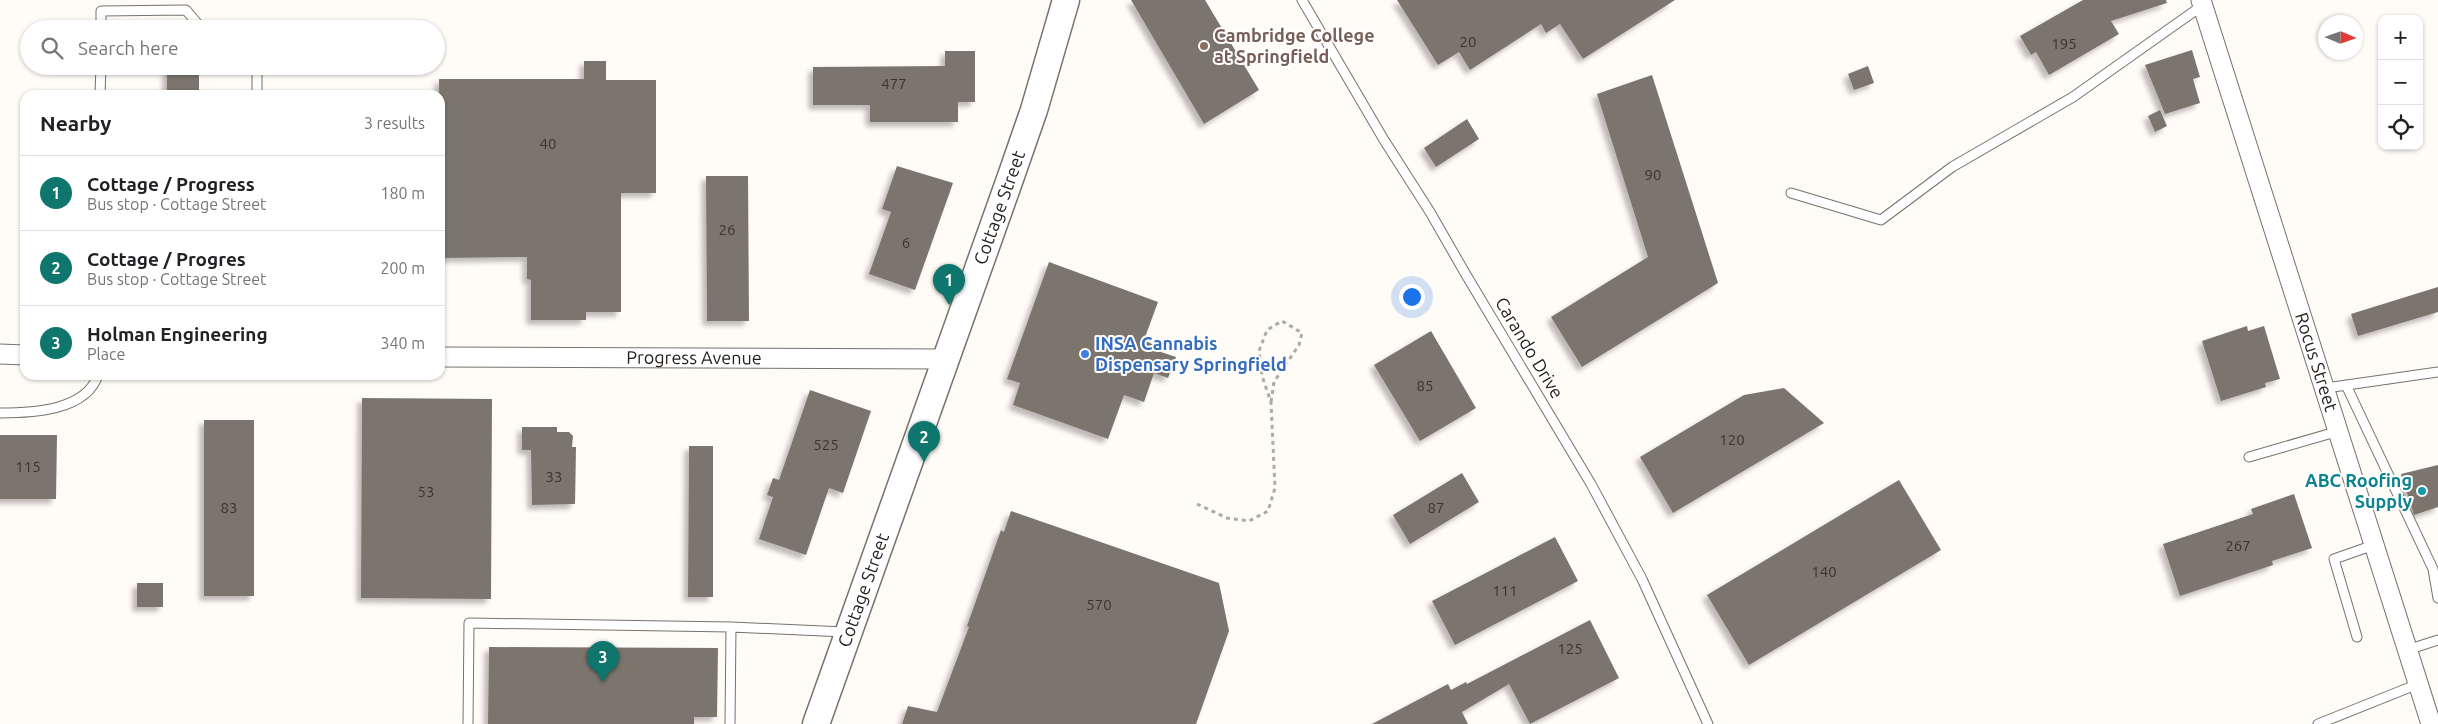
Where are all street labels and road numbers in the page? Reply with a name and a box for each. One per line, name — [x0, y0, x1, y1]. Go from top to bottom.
street label: Cottage Street — [969, 148, 1028, 267]
street label: Carando Drive — [1492, 293, 1568, 402]
street label: Rocus Street — [2292, 310, 2342, 414]
street label: Progress Avenue — [626, 347, 762, 367]
street label: Cottage Street — [833, 530, 892, 650]

